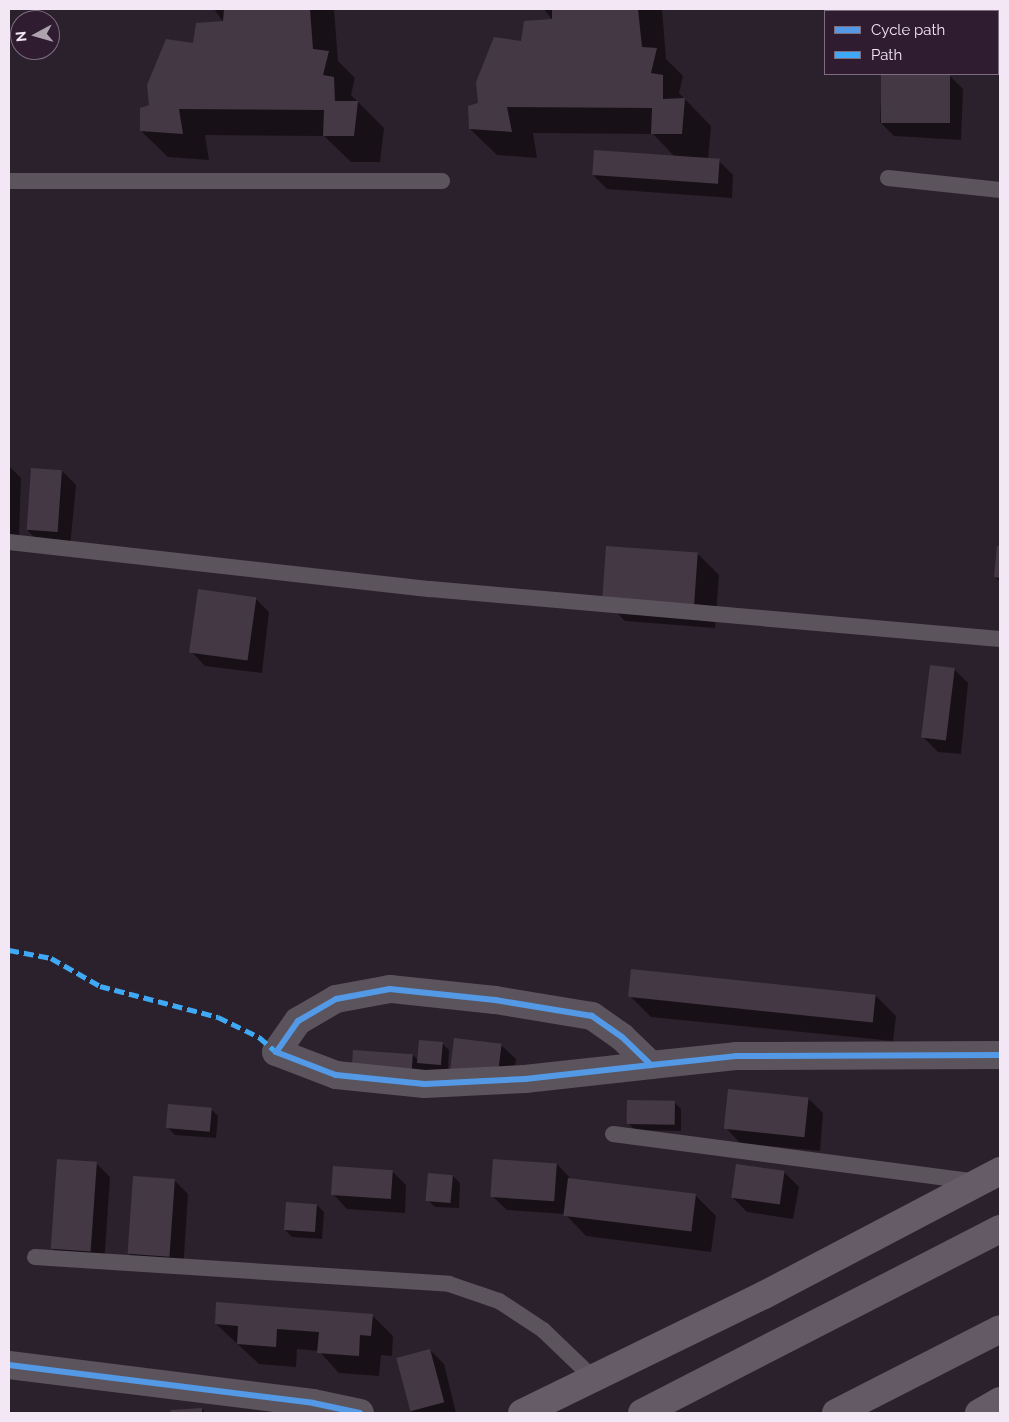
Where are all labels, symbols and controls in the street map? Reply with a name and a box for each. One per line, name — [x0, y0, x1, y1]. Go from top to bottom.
north arrow — [10, 10, 60, 60]
legend — [824, 10, 999, 75]
text: Cycle path — [871, 21, 945, 39]
text: N — [13, 30, 30, 43]
text: Path — [871, 46, 902, 64]

